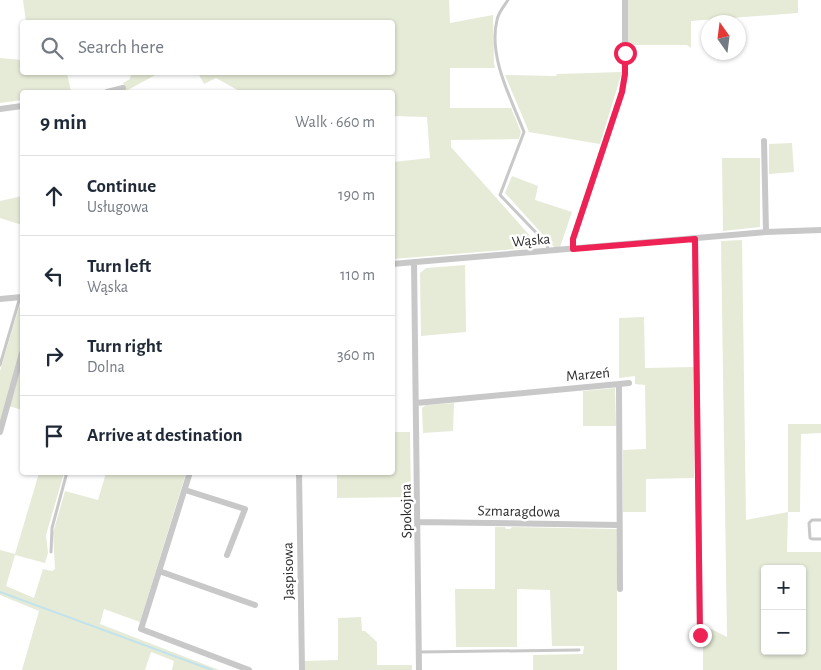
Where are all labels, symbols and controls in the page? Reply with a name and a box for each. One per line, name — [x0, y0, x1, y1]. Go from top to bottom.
north arrow — [701, 15, 746, 60]
search box — [20, 20, 395, 75]
icon: search — [38, 34, 66, 62]
text: Search here — [78, 38, 164, 57]
route start — [614, 42, 637, 65]
text: 9 min — [40, 112, 87, 133]
text: Walk · 660 m — [295, 114, 375, 130]
text: Continue — [87, 177, 156, 196]
icon: ahead — [40, 182, 68, 210]
text: 190 m — [338, 187, 375, 203]
text: Usługowa — [87, 199, 149, 215]
street label: Wąska — [511, 231, 551, 250]
text: Turn left — [87, 257, 151, 276]
icon: left — [40, 262, 68, 290]
text: 110 m — [340, 267, 375, 283]
text: Wąska — [87, 279, 128, 295]
text: Turn right — [87, 337, 162, 356]
icon: right — [40, 342, 68, 370]
text: 360 m — [337, 347, 375, 363]
text: Dolna — [87, 359, 125, 375]
street label: Marzeń — [566, 365, 611, 384]
icon: arrive — [40, 422, 68, 450]
text: Arrive at destination — [87, 426, 243, 445]
street label: Spokojna — [399, 483, 414, 538]
street label: Szmaragdowa — [478, 503, 561, 520]
street label: Jaspisowa — [280, 542, 297, 600]
map controls — [761, 565, 806, 655]
button: + — [761, 565, 806, 610]
button: − — [761, 610, 806, 655]
route end — [689, 624, 712, 647]

